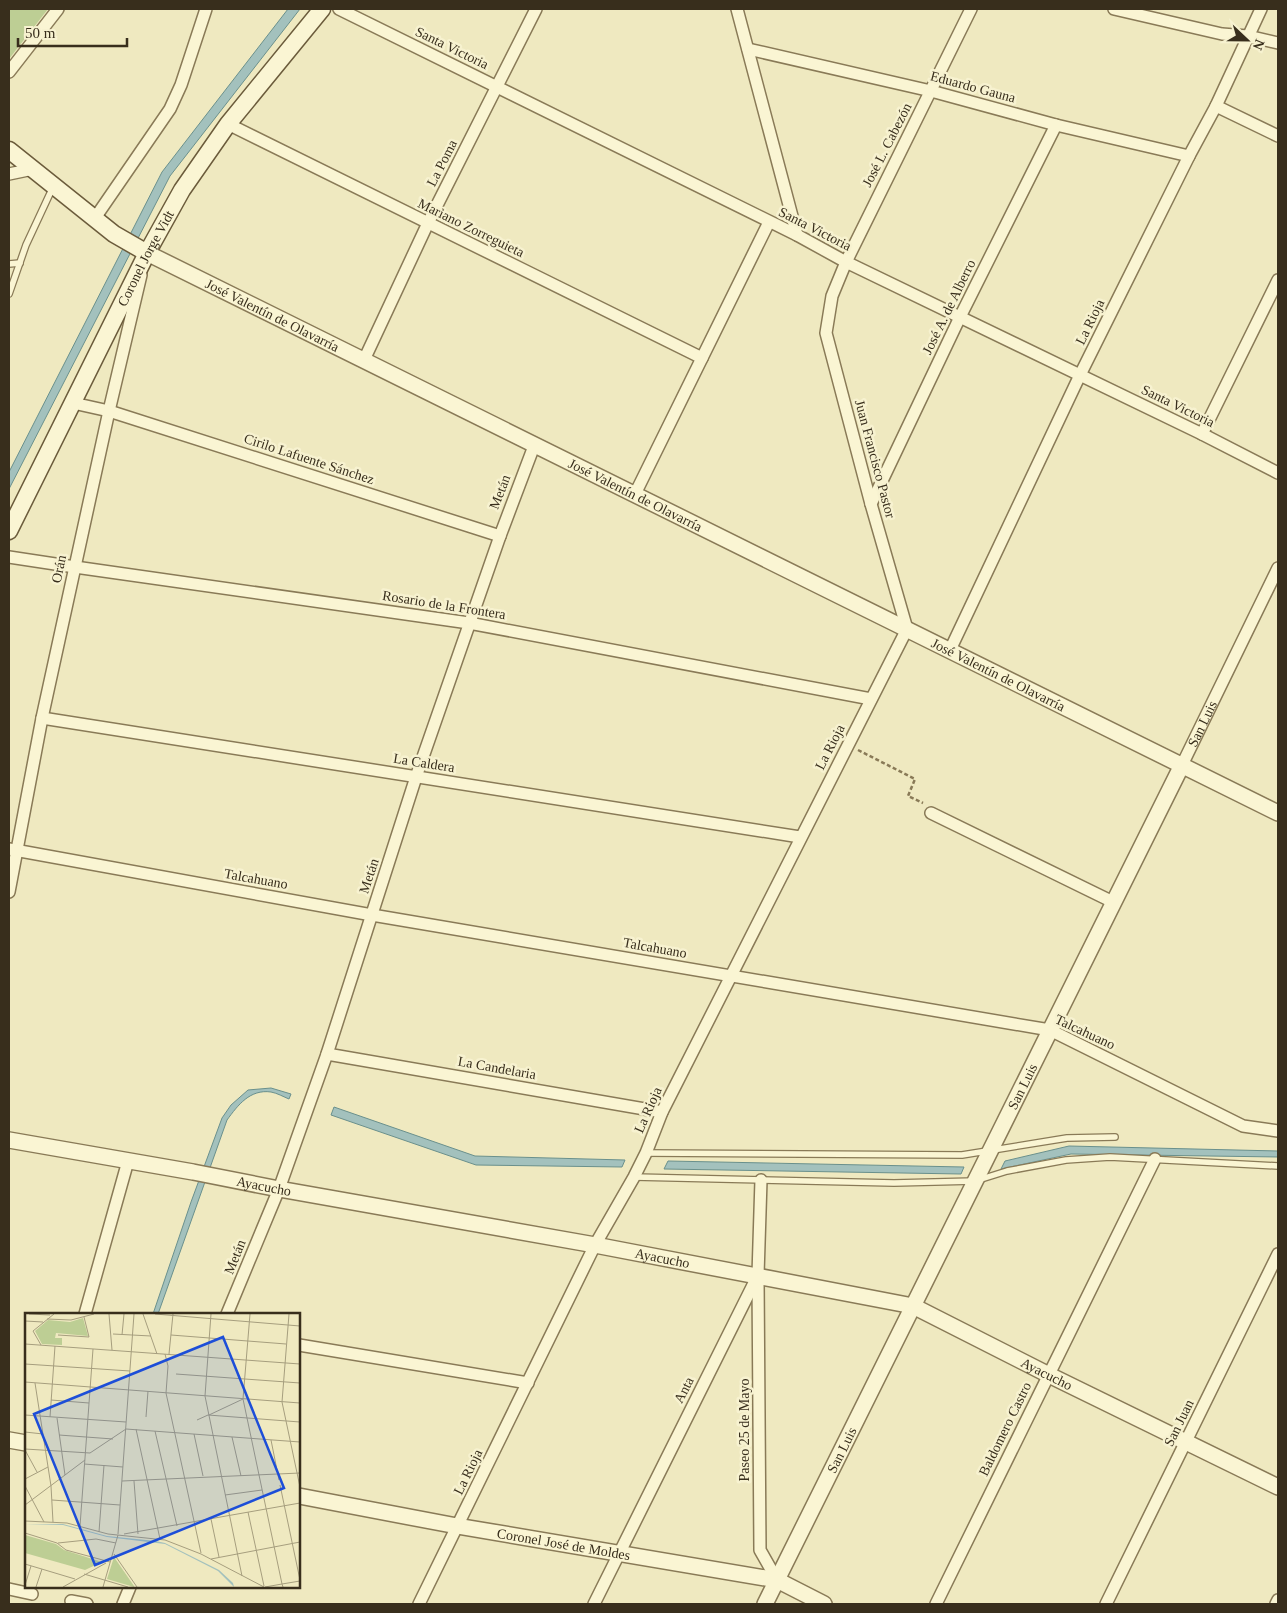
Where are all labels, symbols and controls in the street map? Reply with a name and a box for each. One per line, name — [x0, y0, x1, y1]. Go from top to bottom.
scale bar — [18, 15, 126, 47]
north arrow — [1222, 15, 1272, 65]
street label: Santa Victoria — [413, 24, 492, 72]
text: 50 m — [25, 25, 56, 41]
text: N — [1250, 37, 1267, 52]
street label: Eduardo Gauna — [929, 68, 1018, 106]
street label: José L. Cabezón — [859, 101, 915, 189]
street label: La Poma — [424, 137, 460, 189]
street label: Mariano Zorreguieta — [415, 196, 527, 261]
street label: Santa Victoria — [776, 204, 854, 254]
street label: Coronel Jorge Vidt — [114, 208, 177, 309]
street label: José A. de Alberro — [920, 257, 978, 357]
street label: José Valentín de Olavarría — [203, 276, 342, 355]
street label: La Rioja — [1073, 296, 1108, 347]
street label: Santa Victoria — [1139, 382, 1218, 430]
street label: Juan Francisco Pastor — [852, 398, 898, 520]
street label: Cirilo Lafuente Sánchez — [242, 431, 376, 487]
street label: José Valentín de Olavarría — [566, 455, 705, 535]
street label: Metán — [487, 473, 513, 511]
street label: Orán — [49, 554, 69, 584]
street label: Rosario de la Frontera — [381, 588, 508, 622]
street label: José Valentín de Olavarría — [929, 635, 1068, 714]
street label: San Luis — [1185, 698, 1220, 749]
street label: La Rioja — [812, 721, 848, 772]
street label: La Caldera — [392, 751, 456, 775]
street label: Metán — [356, 857, 382, 895]
street label: Talcahuano — [223, 866, 289, 892]
street label: Talcahuano — [622, 935, 688, 961]
street label: Talcahuano — [1053, 1012, 1117, 1052]
street label: La Candelaria — [457, 1054, 538, 1082]
street label: San Luis — [1005, 1061, 1040, 1112]
street label: La Rioja — [631, 1084, 665, 1135]
street label: Ayacucho — [235, 1173, 292, 1199]
street label: Metán — [221, 1238, 249, 1276]
street label: Ayacucho — [634, 1245, 691, 1271]
inset map — [25, 1313, 300, 1588]
street label: Ayacucho — [1019, 1355, 1075, 1393]
street label: Anta — [671, 1374, 697, 1406]
street label: Paseo 25 de Mayo — [737, 1378, 752, 1482]
street label: Baldomero Castro — [976, 1380, 1034, 1478]
street label: San Juan — [1161, 1397, 1197, 1449]
street label: San Luis — [824, 1425, 859, 1475]
street label: La Rioja — [451, 1446, 486, 1497]
street label: Coronel José de Moldes — [496, 1525, 631, 1563]

